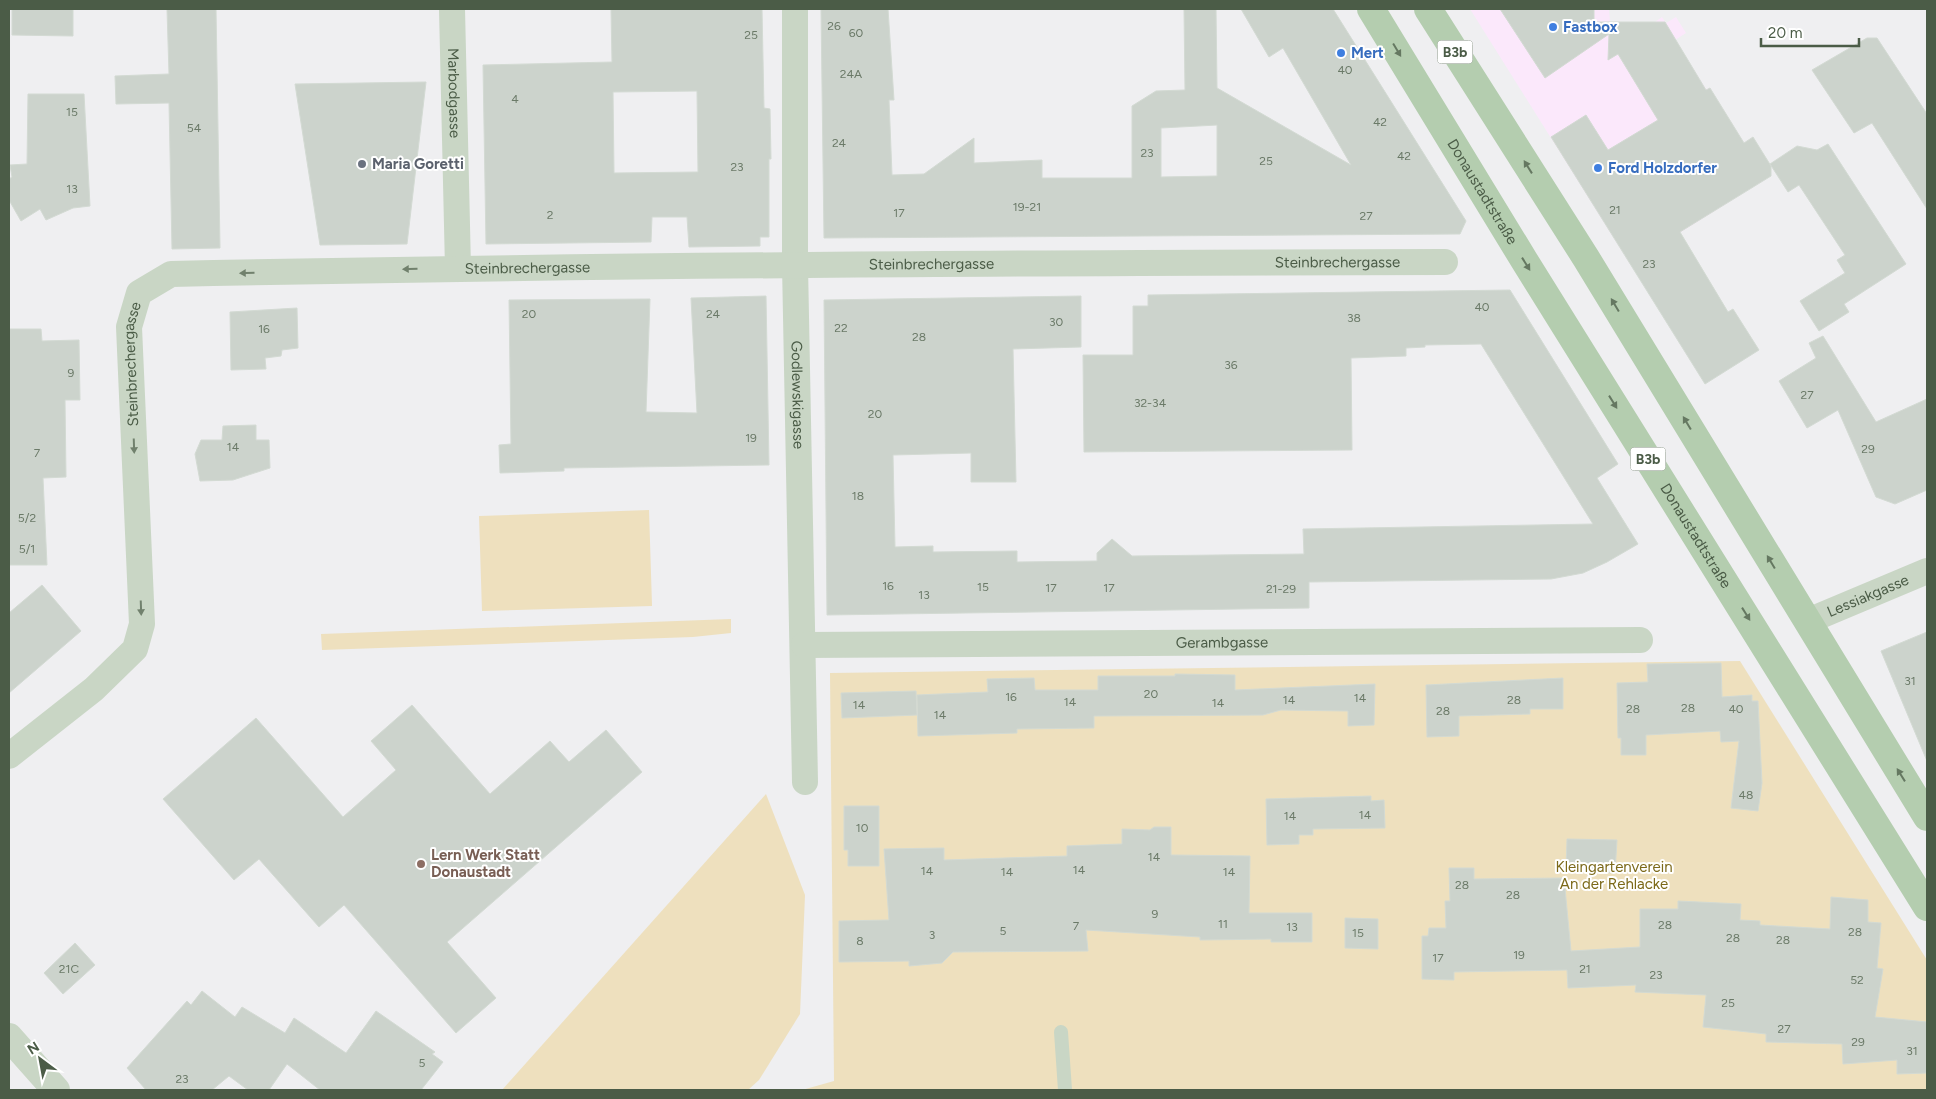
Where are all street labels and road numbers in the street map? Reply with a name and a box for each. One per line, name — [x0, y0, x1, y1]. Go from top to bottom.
road number: B3b — [1438, 41, 1472, 64]
street label: Marbodgasse — [444, 48, 464, 138]
street label: Donaustadtstraße — [1443, 136, 1521, 248]
street label: Steinbrechergasse — [1275, 253, 1400, 271]
street label: Steinbrechergasse — [869, 255, 994, 274]
street label: Steinbrechergasse — [465, 258, 590, 278]
street label: Steinbrechergasse — [120, 300, 145, 427]
street label: Godlewskigasse — [787, 341, 808, 449]
road number: B3b — [1630, 448, 1666, 470]
street label: Donaustadtstraße — [1656, 480, 1735, 592]
street label: Lessiakgasse — [1824, 571, 1911, 621]
street label: Gerambgasse — [1176, 633, 1268, 652]

